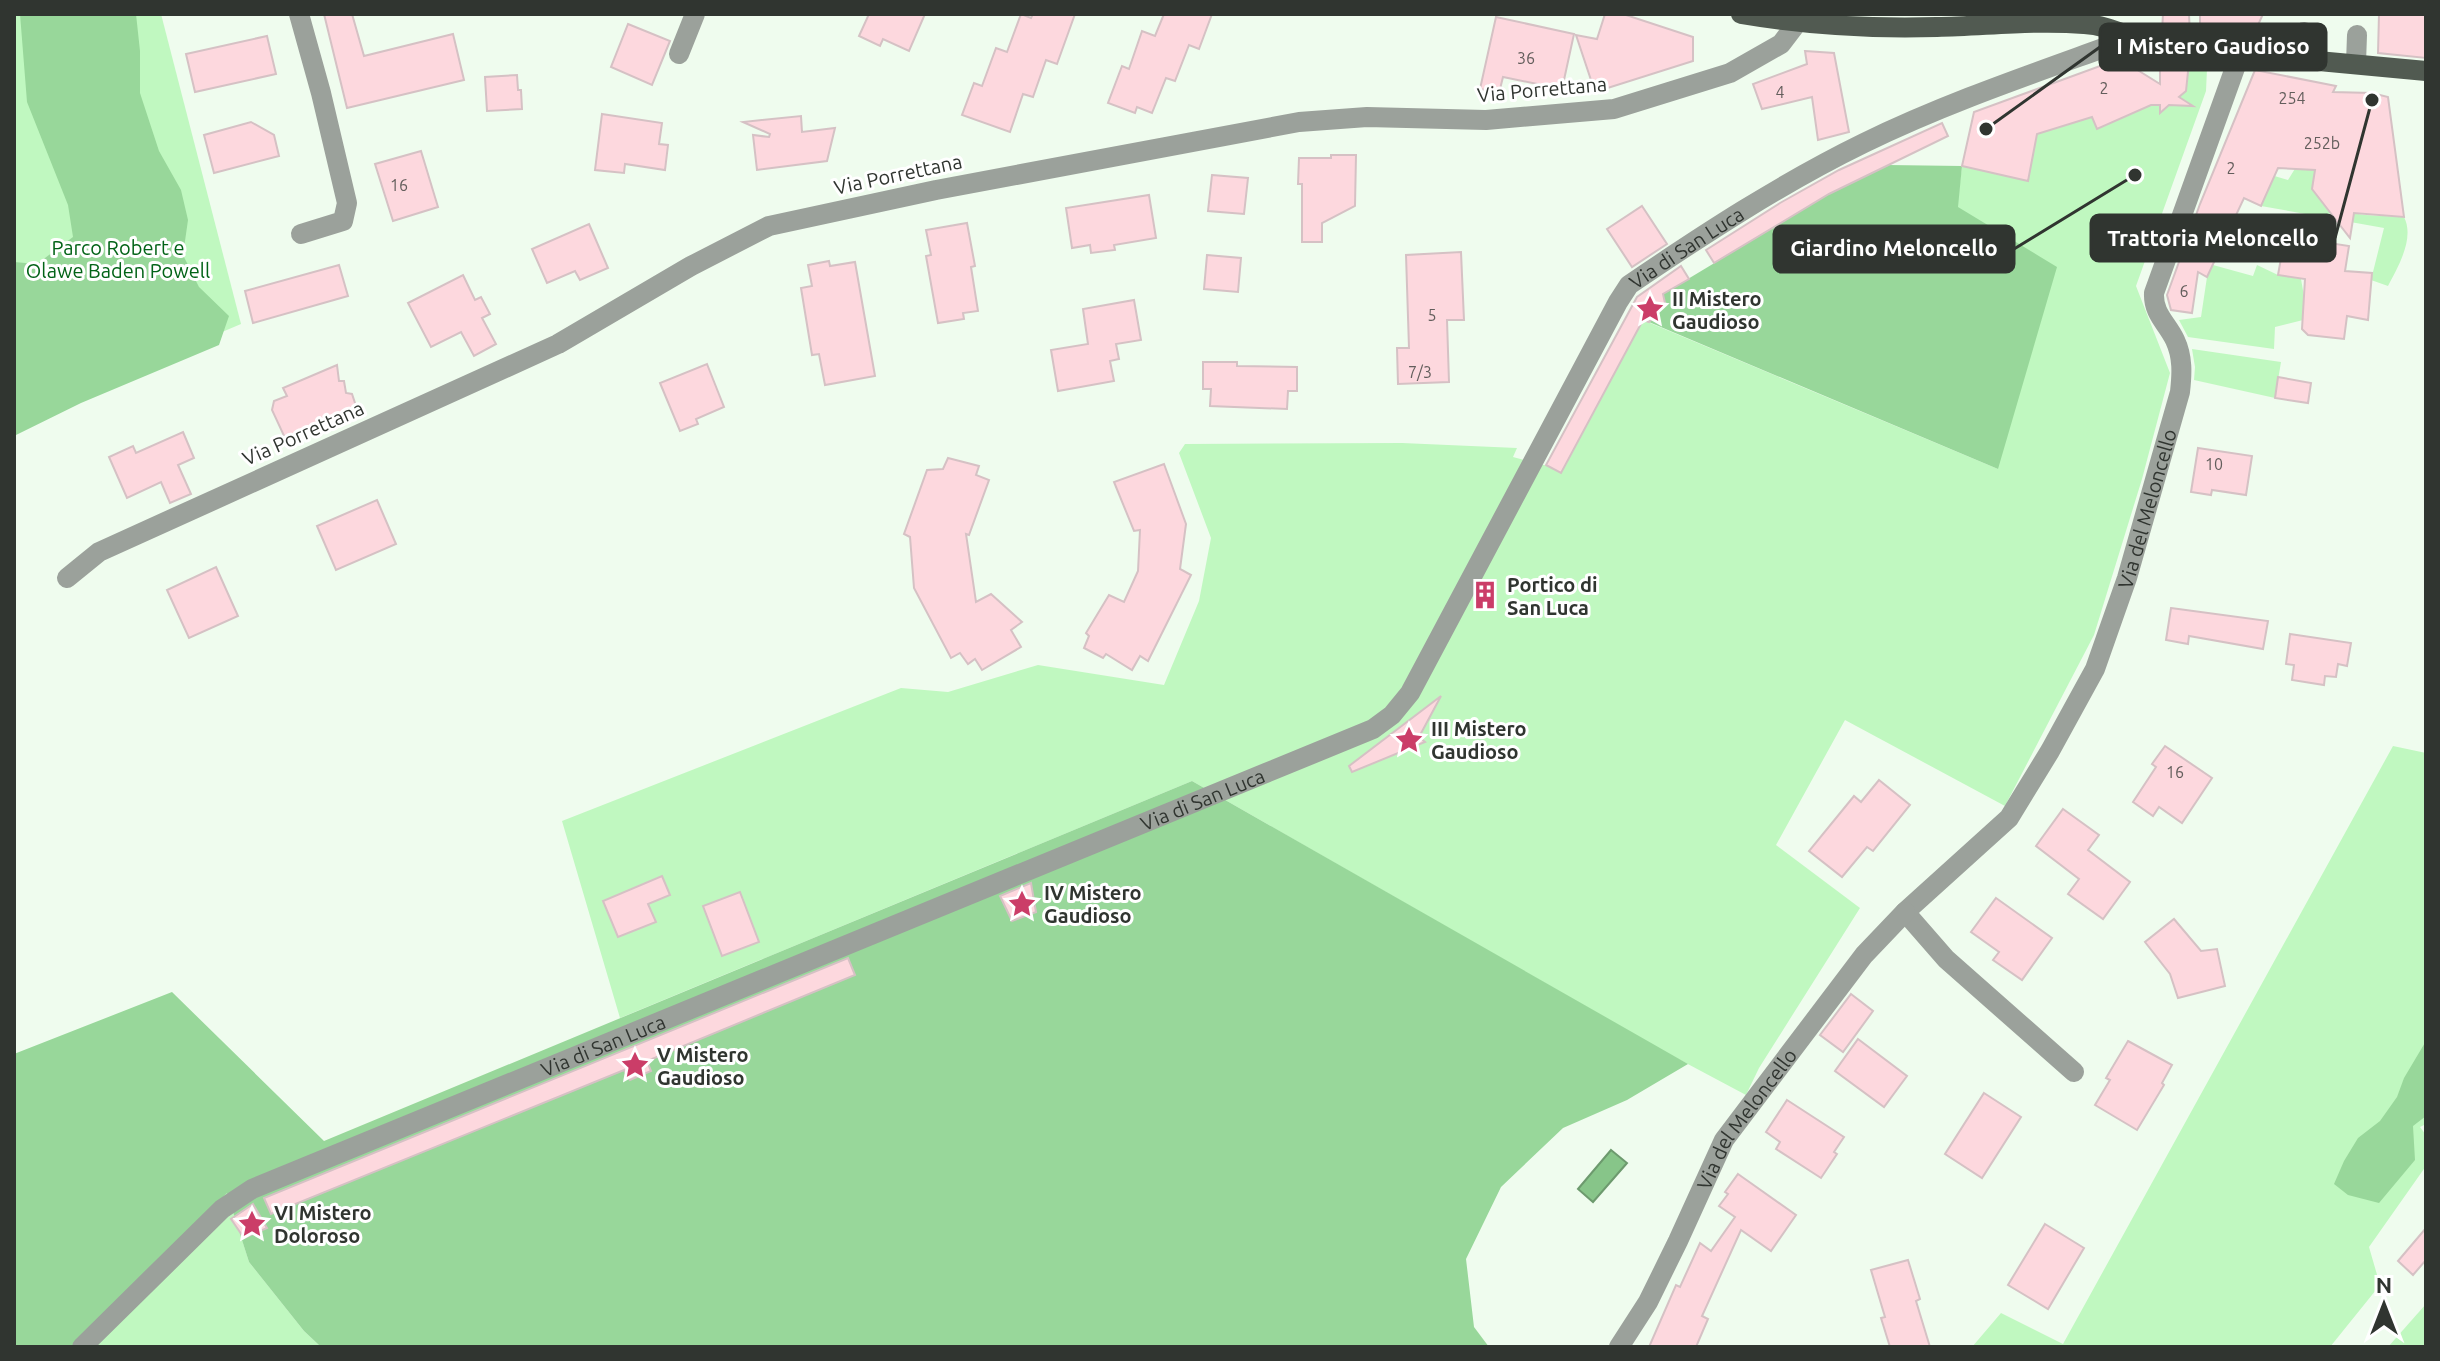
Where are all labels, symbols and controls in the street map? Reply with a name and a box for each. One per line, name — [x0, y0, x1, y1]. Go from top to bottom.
callout: I Mistero Gaudioso — [2100, 24, 2326, 70]
text: I Mistero Gaudioso — [2116, 33, 2310, 58]
house number: 36 — [1517, 49, 1535, 67]
street label: Via Porrettana — [1476, 72, 1608, 106]
house number: 2 — [2099, 79, 2109, 97]
house number: 4 — [1775, 83, 1785, 101]
house number: 254 — [2278, 89, 2306, 107]
house number: 252b — [2304, 134, 2340, 152]
street label: Via Porrettana — [832, 149, 964, 199]
house number: 2 — [2226, 159, 2236, 177]
house number: 16 — [390, 176, 408, 194]
street label: Via di San Luca — [1624, 202, 1748, 293]
callout: Trattoria Meloncello — [2091, 215, 2335, 261]
text: Trattoria Meloncello — [2107, 225, 2319, 250]
callout: Giardino Meloncello — [1774, 226, 2014, 272]
text: Giardino Meloncello — [1790, 235, 1998, 260]
park label: Parco Robert e Olawe Baden Powell — [26, 236, 210, 282]
house number: 6 — [2179, 282, 2189, 300]
place label: II Mistero Gaudioso — [1672, 287, 1762, 333]
place icon: II Mistero Gaudioso — [1635, 294, 1665, 324]
house number: 5 — [1427, 306, 1437, 324]
house number: 7/3 — [1408, 363, 1432, 381]
street label: Via Porrettana — [239, 396, 367, 470]
street label: Via del Meloncello — [2113, 426, 2180, 592]
house number: 10 — [2205, 455, 2223, 473]
place label: Portico di San Luca — [1507, 573, 1598, 619]
building icon: Portico di San Luca — [1470, 580, 1500, 610]
place label: III Mistero Gaudioso — [1431, 717, 1527, 763]
place icon: III Mistero Gaudioso — [1394, 725, 1424, 755]
street label: Via di San Luca — [1137, 763, 1268, 835]
house number: 16 — [2166, 763, 2184, 781]
place label: IV Mistero Gaudioso — [1044, 881, 1142, 927]
place icon: IV Mistero Gaudioso — [1007, 889, 1037, 919]
street label: Via di San Luca — [537, 1009, 668, 1081]
place label: V Mistero Gaudioso — [657, 1043, 748, 1089]
street label: Via del Meloncello — [1692, 1044, 1801, 1193]
place icon: V Mistero Gaudioso — [620, 1050, 650, 1080]
place label: VI Mistero Doloroso — [274, 1201, 372, 1247]
place icon: VI Mistero Doloroso — [237, 1209, 267, 1239]
north arrow — [2344, 1265, 2424, 1345]
text: N — [2376, 1272, 2392, 1297]

